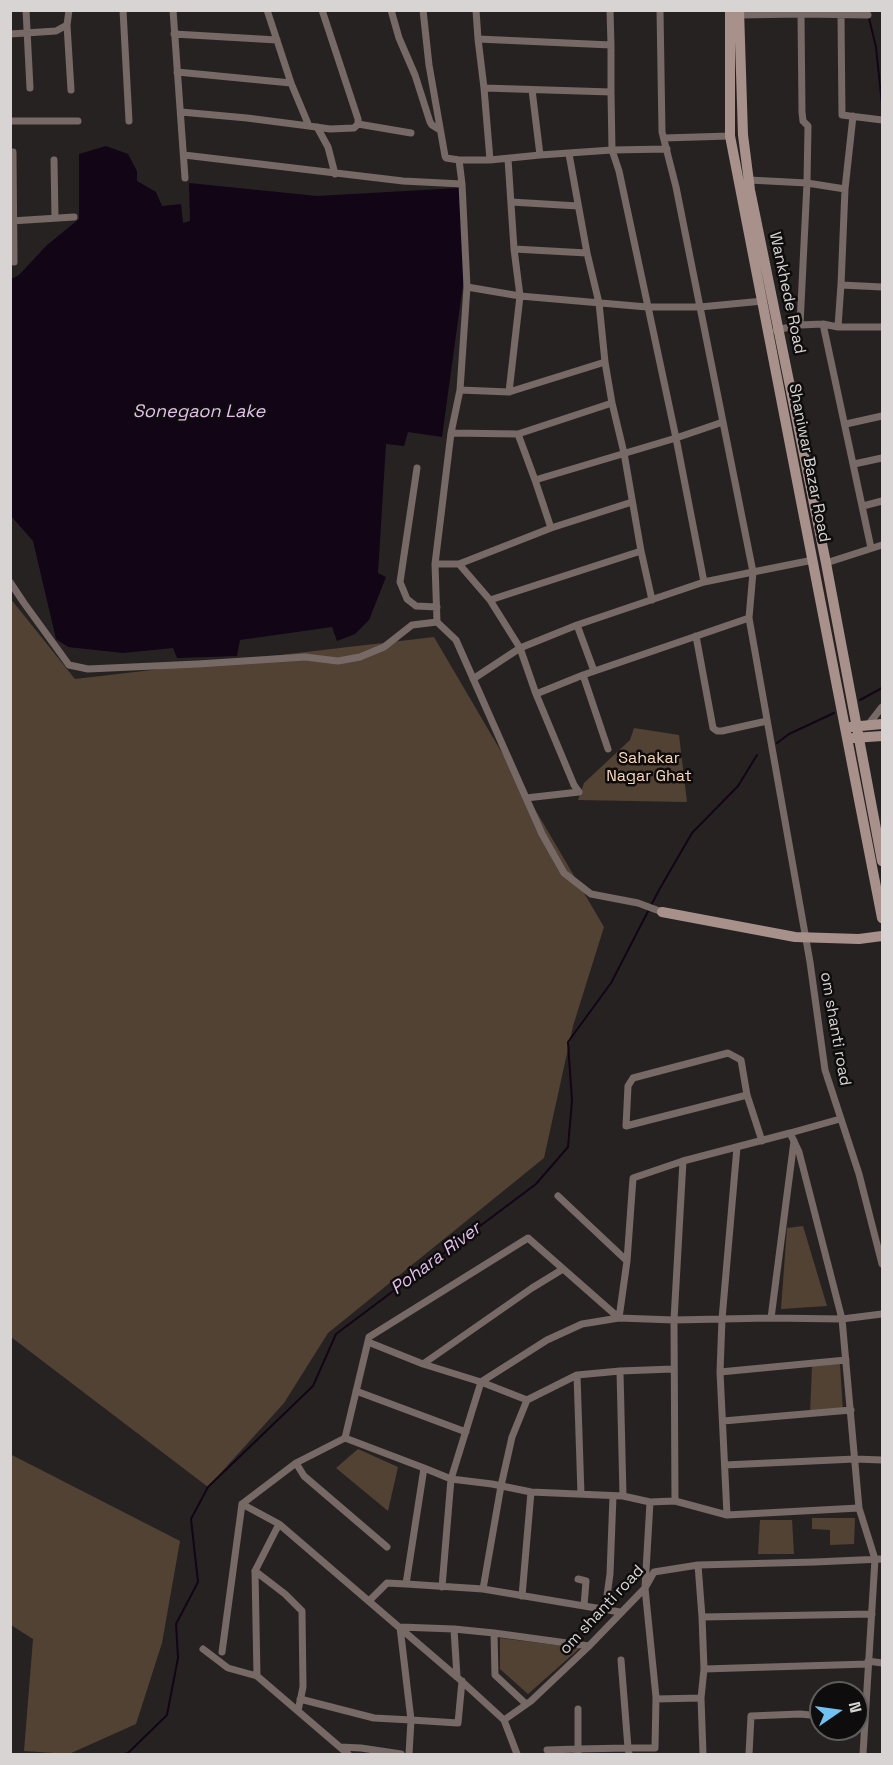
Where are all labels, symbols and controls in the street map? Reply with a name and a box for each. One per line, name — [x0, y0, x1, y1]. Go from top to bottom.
street label: Wankhede Road — [765, 230, 809, 356]
street label: Shaniwar Bazar Road — [784, 382, 834, 544]
water label: Sonegaon Lake — [133, 401, 265, 423]
park label: Sahakar Nagar Ghat — [606, 749, 692, 787]
street label: om shanti road — [816, 971, 854, 1087]
water label: Pohara River — [387, 1218, 485, 1300]
street label: om shanti road — [556, 1561, 648, 1659]
north arrow — [809, 1681, 869, 1741]
text: N — [844, 1700, 867, 1715]

